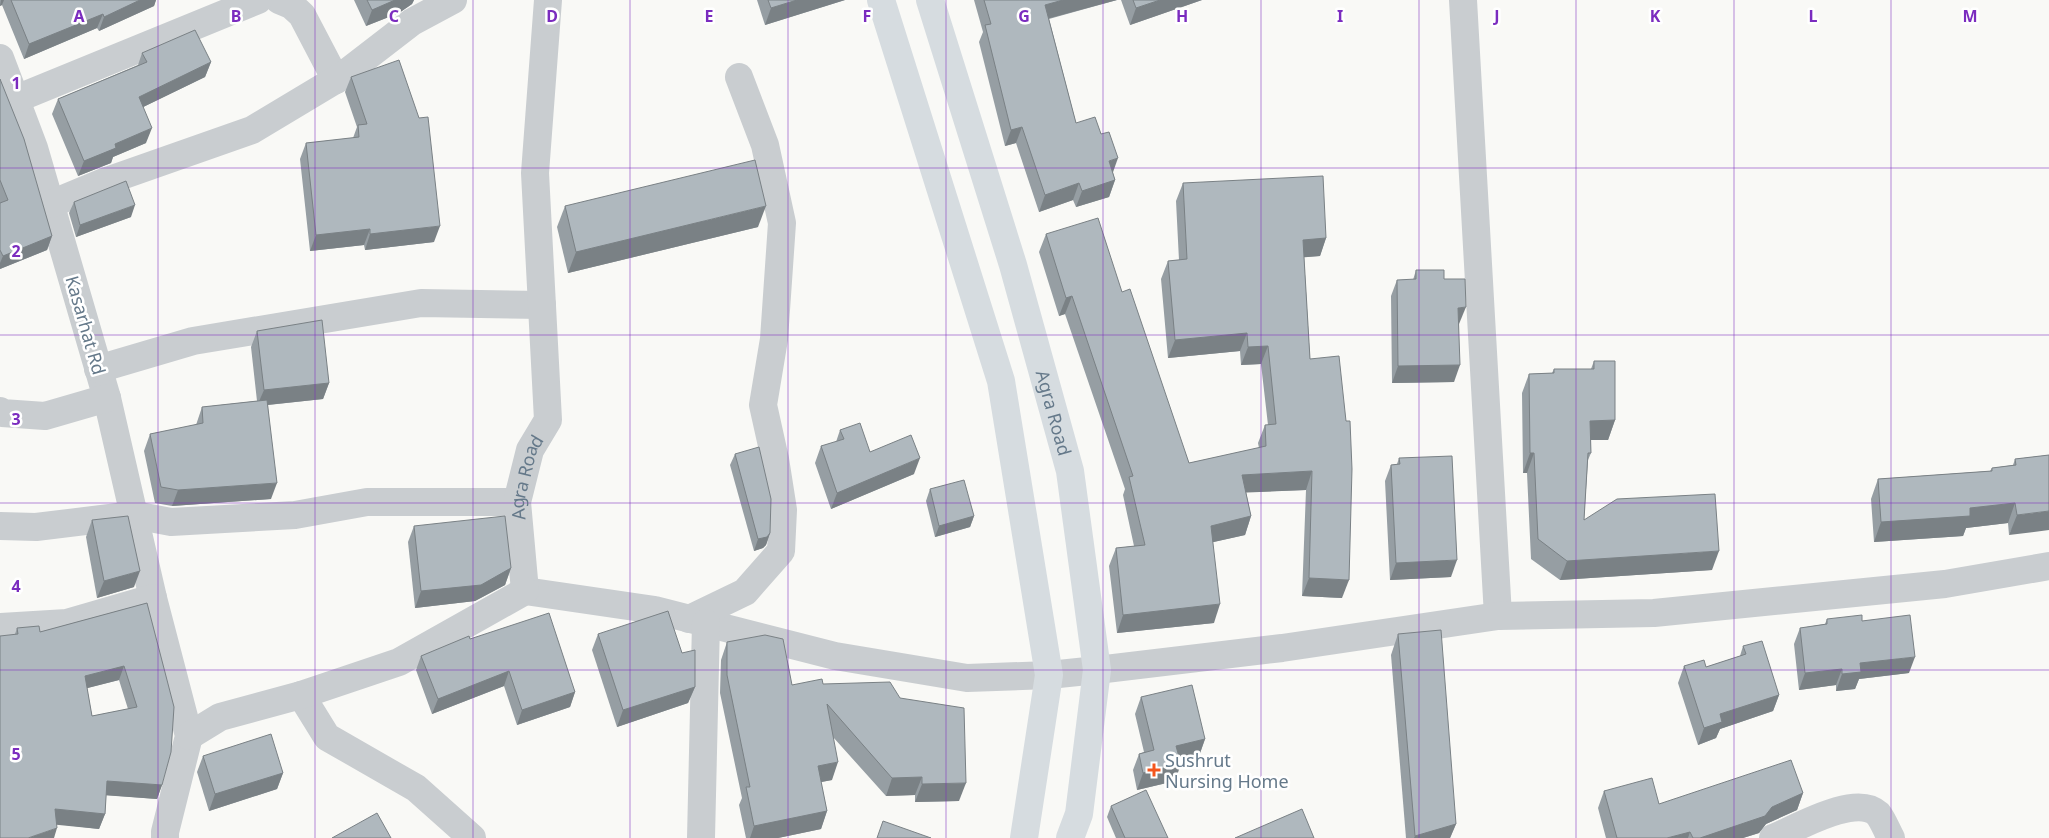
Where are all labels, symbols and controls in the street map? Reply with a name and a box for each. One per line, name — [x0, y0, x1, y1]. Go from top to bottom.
text: A — [73, 5, 85, 27]
text: B — [231, 5, 241, 27]
text: C — [389, 5, 399, 27]
text: D — [546, 5, 558, 27]
text: E — [705, 5, 714, 27]
text: F — [863, 5, 871, 27]
text: G — [1018, 5, 1030, 27]
text: H — [1176, 5, 1188, 27]
text: I — [1337, 5, 1343, 27]
text: J — [1492, 5, 1500, 27]
text: K — [1650, 5, 1661, 27]
text: L — [1809, 5, 1818, 27]
text: M — [1962, 5, 1978, 27]
text: 1 — [11, 72, 21, 94]
text: 2 — [11, 240, 21, 262]
street label: Kasarhat Rd — [60, 273, 112, 377]
street label: Agra Road — [1031, 367, 1077, 458]
text: 3 — [11, 408, 21, 430]
street label: Agra Road — [505, 430, 548, 521]
text: 4 — [11, 575, 21, 597]
text: 5 — [11, 743, 21, 765]
place label: Sushrut Nursing Home — [1165, 748, 1289, 793]
marker: Sushrut Nursing Home — [1147, 763, 1161, 777]

